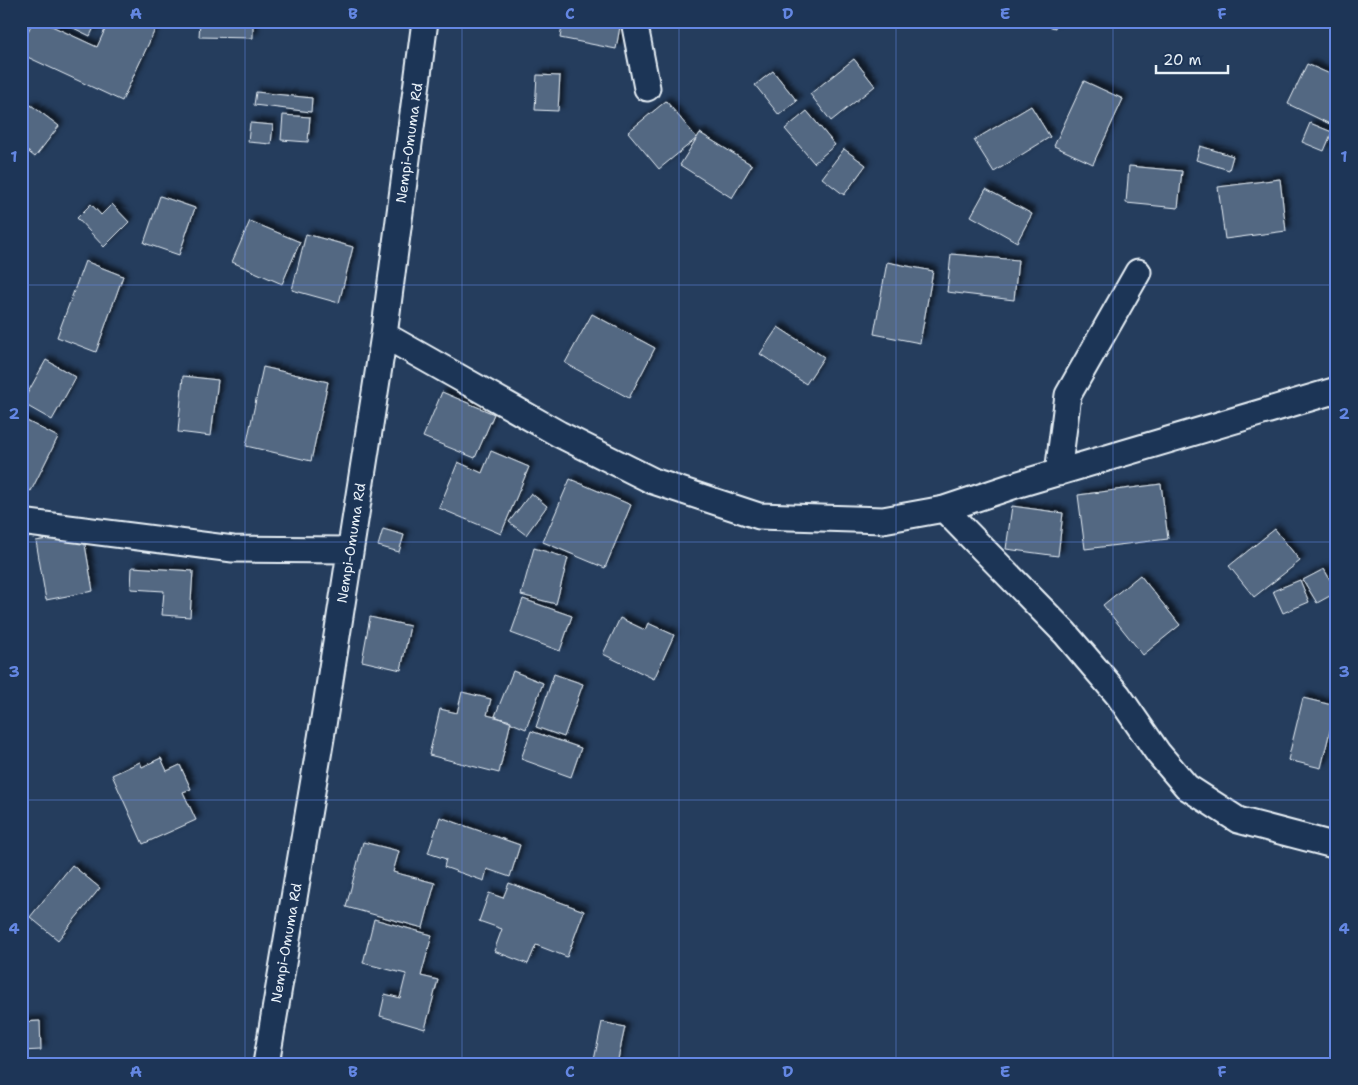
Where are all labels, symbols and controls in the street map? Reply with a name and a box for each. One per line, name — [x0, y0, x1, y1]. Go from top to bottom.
text: A — [130, 3, 142, 24]
text: B — [348, 3, 358, 24]
text: C — [565, 3, 575, 24]
text: D — [782, 3, 794, 24]
text: E — [1000, 3, 1010, 24]
text: F — [1217, 3, 1227, 24]
scale bar — [1156, 42, 1228, 74]
text: 20 m — [1163, 50, 1202, 70]
street label: Nempi-Omuma Rd — [392, 82, 426, 204]
text: 1 — [10, 146, 18, 167]
text: 1 — [1340, 146, 1348, 167]
text: 2 — [8, 403, 20, 424]
text: 2 — [1338, 403, 1350, 424]
street label: Nempi-Omuma Rd — [333, 482, 369, 604]
text: 3 — [8, 661, 20, 682]
text: 3 — [1338, 661, 1350, 682]
street label: Nempi-Omuma Rd — [267, 882, 305, 1004]
text: 4 — [8, 918, 20, 939]
text: 4 — [1338, 918, 1350, 939]
text: A — [130, 1061, 142, 1082]
text: B — [348, 1061, 358, 1082]
text: C — [565, 1061, 575, 1082]
text: D — [782, 1061, 794, 1082]
text: E — [1000, 1061, 1010, 1082]
text: F — [1217, 1061, 1227, 1082]

